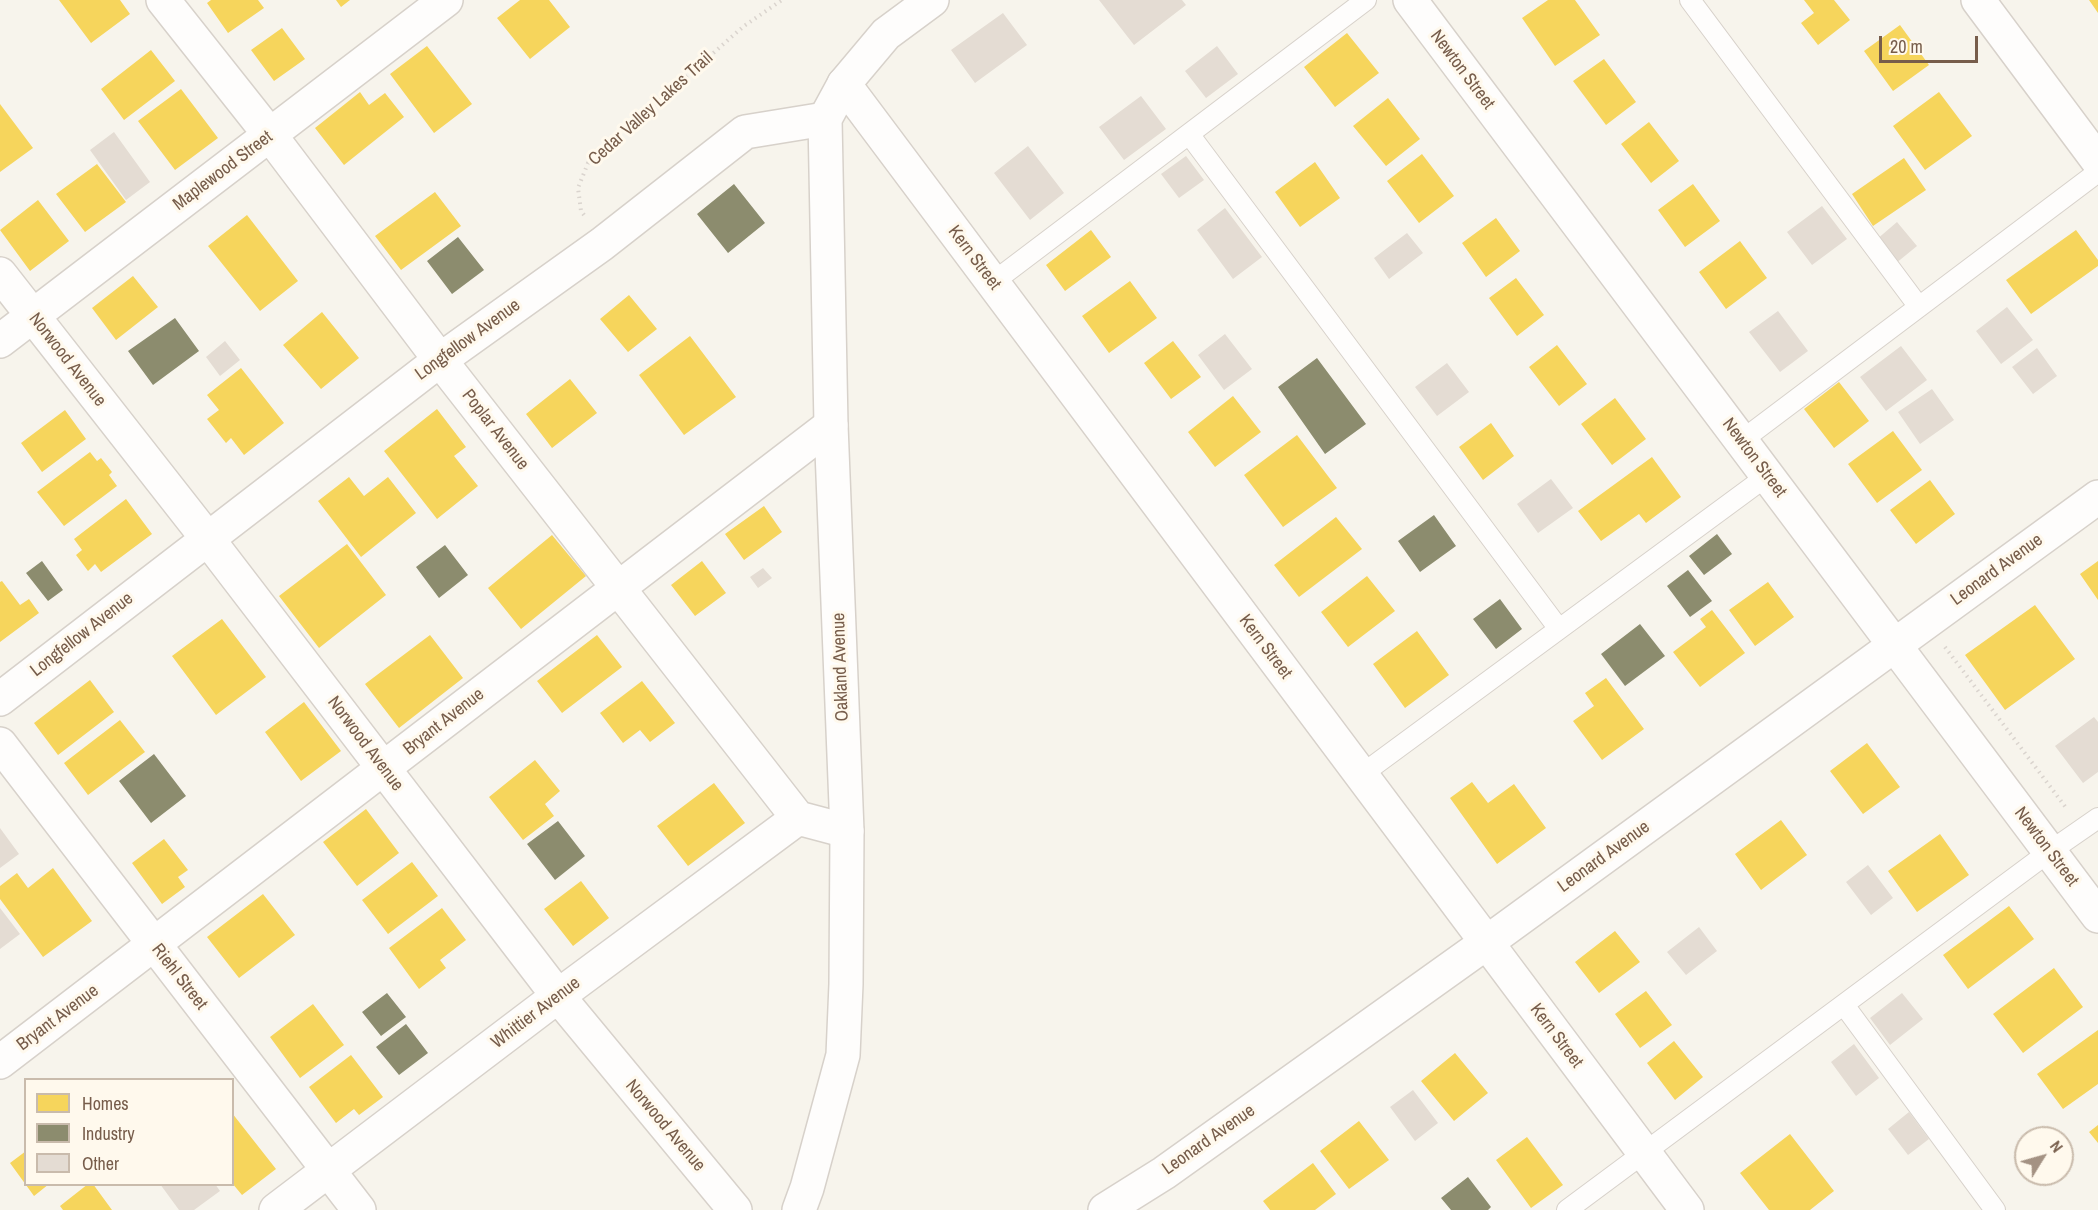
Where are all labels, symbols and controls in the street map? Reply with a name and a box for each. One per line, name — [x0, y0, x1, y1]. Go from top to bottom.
scale bar — [1882, 24, 1981, 62]
street label: Newton Street — [1425, 26, 1499, 114]
text: 20 m — [1890, 34, 1923, 59]
street label: Cedar Valley Lakes Trail — [584, 47, 718, 171]
street label: Maplewood Street — [169, 127, 277, 215]
street label: Kern Street — [943, 222, 1005, 294]
street label: Longfellow Avenue — [411, 295, 525, 385]
street label: Norwood Avenue — [24, 309, 110, 411]
street label: Poplar Avenue — [457, 385, 533, 475]
street label: Newton Street — [1717, 414, 1791, 502]
street label: Leonard Avenue — [1947, 530, 2047, 610]
street label: Longfellow Avenue — [26, 588, 138, 682]
street label: Kern Street — [1234, 611, 1296, 683]
street label: Oakland Avenue — [828, 612, 854, 722]
street label: Bryant Avenue — [399, 684, 489, 760]
street label: Norwood Avenue — [322, 692, 408, 796]
street label: Newton Street — [2009, 803, 2083, 891]
street label: Leonard Avenue — [1554, 817, 1654, 897]
street label: Riehl Street — [146, 940, 212, 1014]
street label: Whittier Avenue — [487, 973, 585, 1053]
street label: Bryant Avenue — [13, 980, 103, 1056]
street label: Kern Street — [1525, 1000, 1587, 1072]
street label: Norwood Avenue — [620, 1076, 710, 1176]
legend — [24, 1078, 234, 1186]
text: Homes — [82, 1091, 129, 1116]
street label: Leonard Avenue — [1159, 1100, 1259, 1180]
text: Industry — [82, 1121, 135, 1146]
north arrow — [2014, 1126, 2074, 1186]
text: N — [2045, 1136, 2068, 1157]
text: Other — [82, 1151, 119, 1176]

